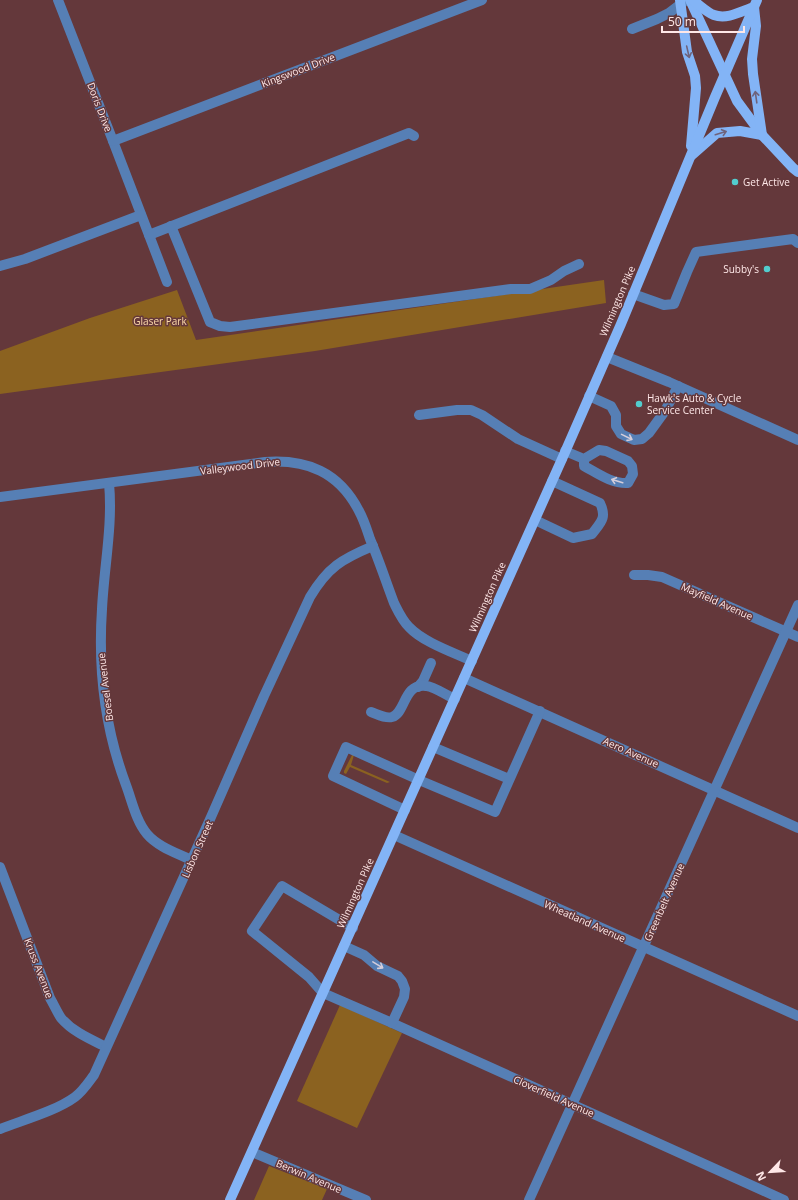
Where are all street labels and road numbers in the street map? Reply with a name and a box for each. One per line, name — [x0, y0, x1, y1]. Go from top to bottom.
street label: Kingswood Drive — [259, 49, 337, 91]
street label: Doris Drive — [84, 80, 116, 134]
street label: Wilmington Pike — [596, 263, 638, 338]
street label: Valleywood Drive — [199, 454, 281, 478]
street label: Wilmington Pike — [465, 559, 509, 634]
street label: Mayfield Avenue — [679, 579, 755, 623]
street label: Boesel Avenue — [94, 652, 116, 722]
street label: Aero Avenue — [601, 734, 661, 771]
street label: Lisbon Street — [178, 818, 216, 880]
street label: Wilmington Pike — [333, 855, 377, 930]
street label: Greenbelt Avenue — [641, 860, 688, 943]
street label: Wheatland Avenue — [542, 897, 628, 945]
street label: Kruss Avenue — [21, 936, 57, 1000]
street label: Cloverfield Avenue — [511, 1072, 597, 1120]
street label: Berwin Avenue — [274, 1156, 344, 1196]

